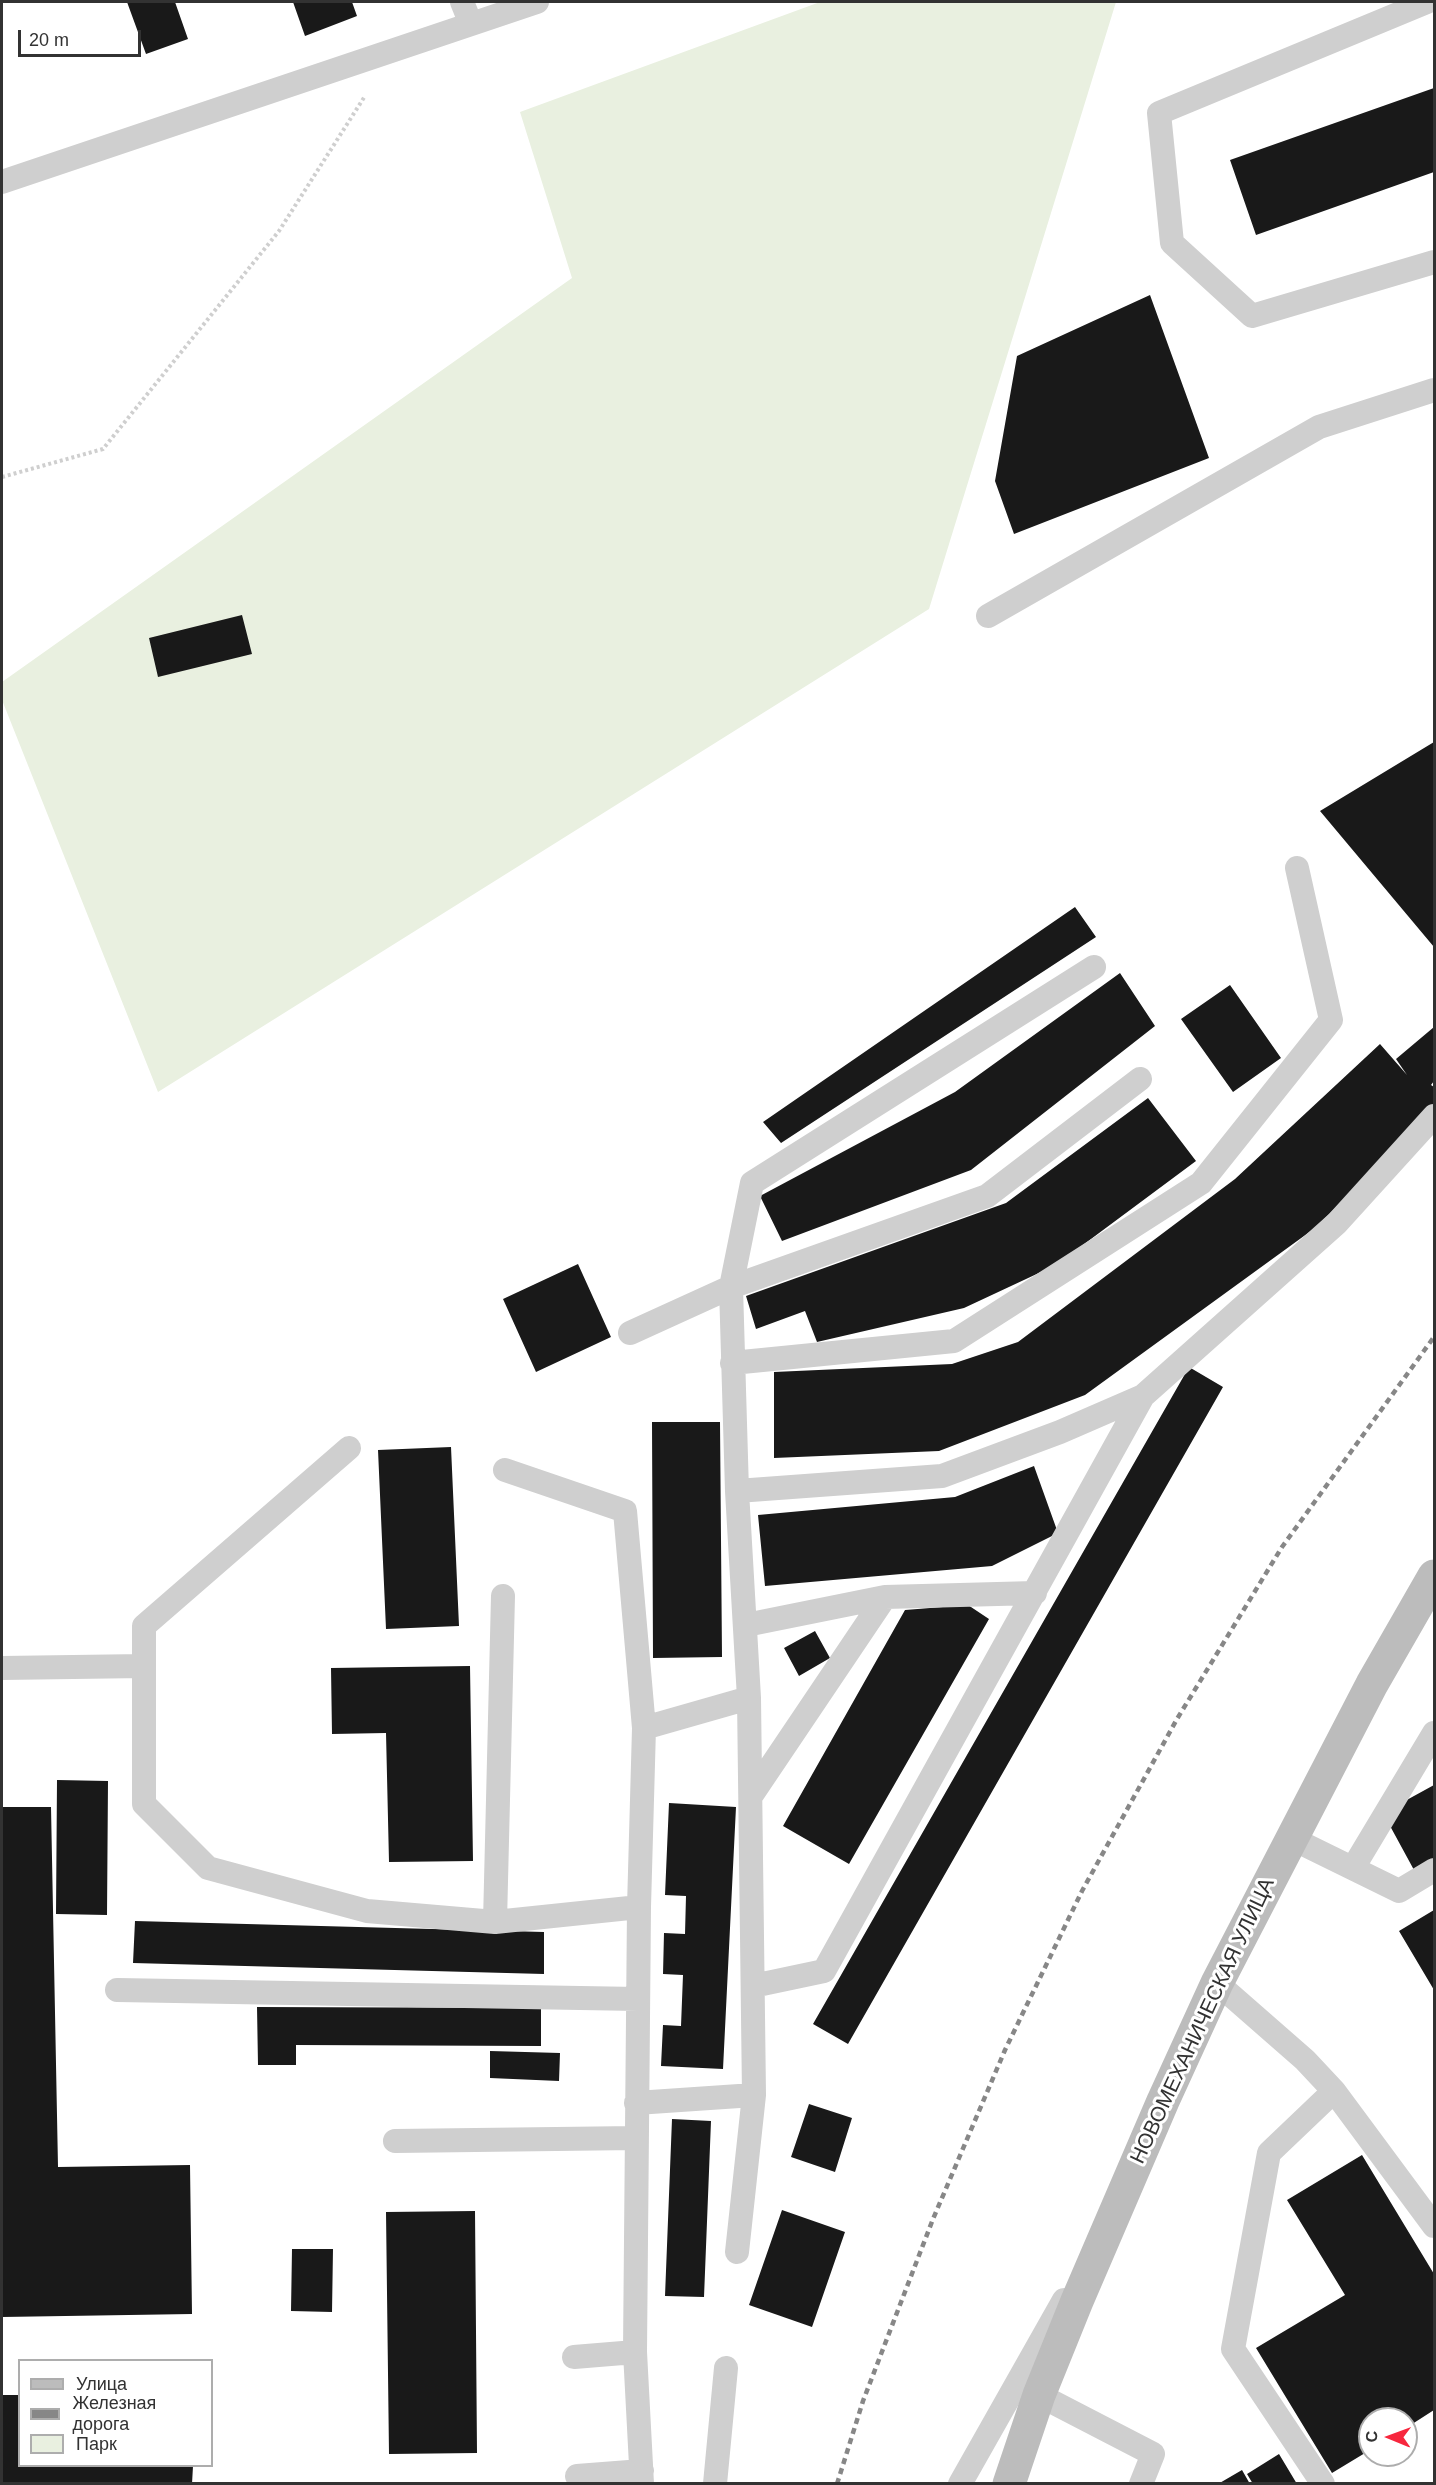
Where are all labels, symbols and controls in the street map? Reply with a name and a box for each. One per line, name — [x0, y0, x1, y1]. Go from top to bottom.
scale bar — [21, 18, 144, 56]
text: 20 m — [29, 30, 69, 50]
street label: НОВОМЕХАНИЧЕСКАЯ УЛИЦА — [1126, 1874, 1280, 2168]
legend — [18, 2359, 213, 2467]
text: Улица — [76, 2374, 127, 2394]
text: Железная дорога — [72, 2393, 156, 2434]
north arrow — [1358, 2407, 1418, 2467]
text: С — [1363, 2431, 1380, 2443]
text: Парк — [76, 2434, 117, 2454]

